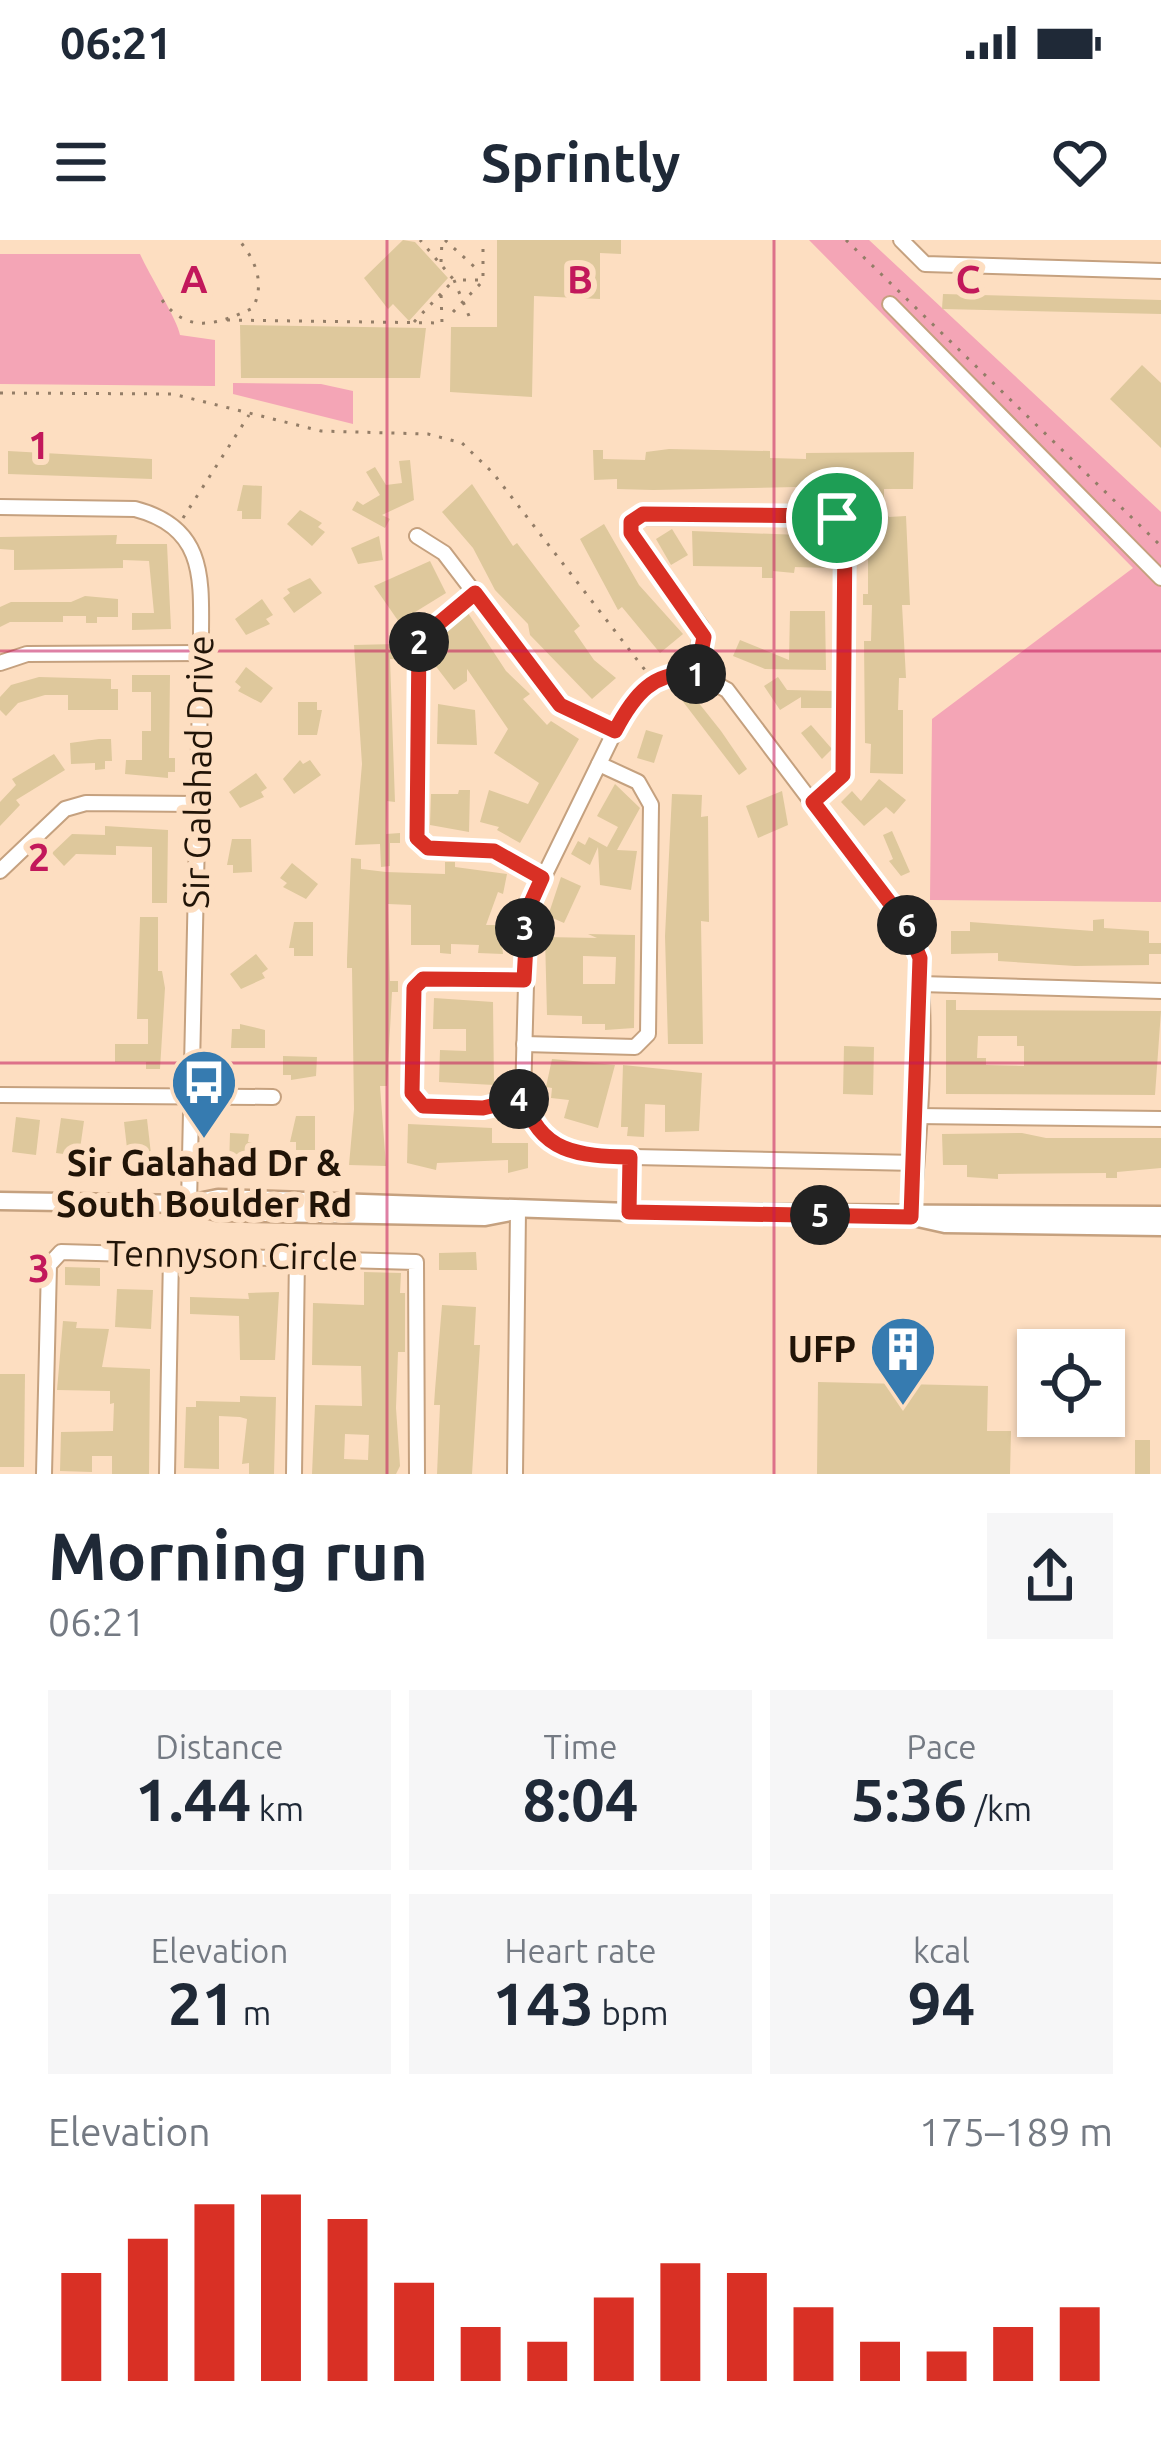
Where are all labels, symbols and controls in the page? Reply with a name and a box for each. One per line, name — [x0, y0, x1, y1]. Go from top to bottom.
text: 06:21 — [60, 17, 173, 68]
icon: menu — [48, 129, 114, 195]
icon: heart — [1047, 129, 1113, 195]
text: Sprintly — [481, 132, 680, 192]
text: A — [180, 257, 208, 300]
text: B — [567, 257, 593, 300]
text: C — [956, 257, 981, 300]
text: 1 — [28, 423, 50, 466]
pin — [786, 467, 888, 569]
icon: arrive — [804, 485, 870, 551]
pin: 2 — [389, 612, 449, 672]
text: 2 — [410, 623, 428, 660]
street label: Sir Galahad Drive — [175, 635, 220, 909]
pin: 1 — [666, 644, 726, 704]
text: 1 — [687, 655, 705, 692]
text: 2 — [28, 835, 50, 878]
pin: 6 — [877, 895, 937, 955]
pin: 3 — [495, 898, 555, 958]
text: 6 — [898, 906, 916, 943]
text: 3 — [516, 909, 534, 946]
bus stop icon: Sir Galahad Dr & South Boulder Rd — [169, 1047, 239, 1141]
pin: 4 — [489, 1069, 549, 1129]
text: 4 — [510, 1080, 528, 1117]
place label: Sir Galahad Dr & South Boulder Rd — [56, 1142, 352, 1224]
pin: 5 — [790, 1185, 850, 1245]
text: 5 — [811, 1196, 829, 1233]
street label: Tennyson Circle — [106, 1232, 358, 1277]
text: 3 — [28, 1246, 50, 1289]
building icon: UFP — [868, 1314, 938, 1408]
place label: UFP — [788, 1328, 856, 1369]
map controls — [1017, 1329, 1125, 1437]
button: locate — [1017, 1329, 1125, 1437]
button: share — [987, 1513, 1113, 1639]
text: Morning run — [48, 1518, 428, 1592]
text: 06:21 — [48, 1600, 146, 1643]
text: Distance — [156, 1728, 283, 1765]
text: Time — [544, 1728, 617, 1765]
text: Pace — [907, 1728, 976, 1765]
text: 1.44 — [135, 1765, 251, 1832]
text: 8:04 — [522, 1765, 639, 1832]
text: 5:36 — [851, 1765, 967, 1832]
text: km — [251, 1790, 304, 1827]
text: /km — [967, 1790, 1032, 1827]
text: Elevation — [151, 1932, 288, 1969]
text: Heart rate — [505, 1932, 656, 1969]
text: kcal — [913, 1932, 970, 1969]
text: 21 — [168, 1969, 235, 2036]
text: 143 — [492, 1969, 594, 2036]
text: 94 — [908, 1969, 975, 2036]
text: m — [235, 1994, 271, 2031]
text: bpm — [594, 1994, 669, 2031]
text: Elevation — [48, 2110, 211, 2153]
text: 175–189 m — [919, 2110, 1113, 2153]

